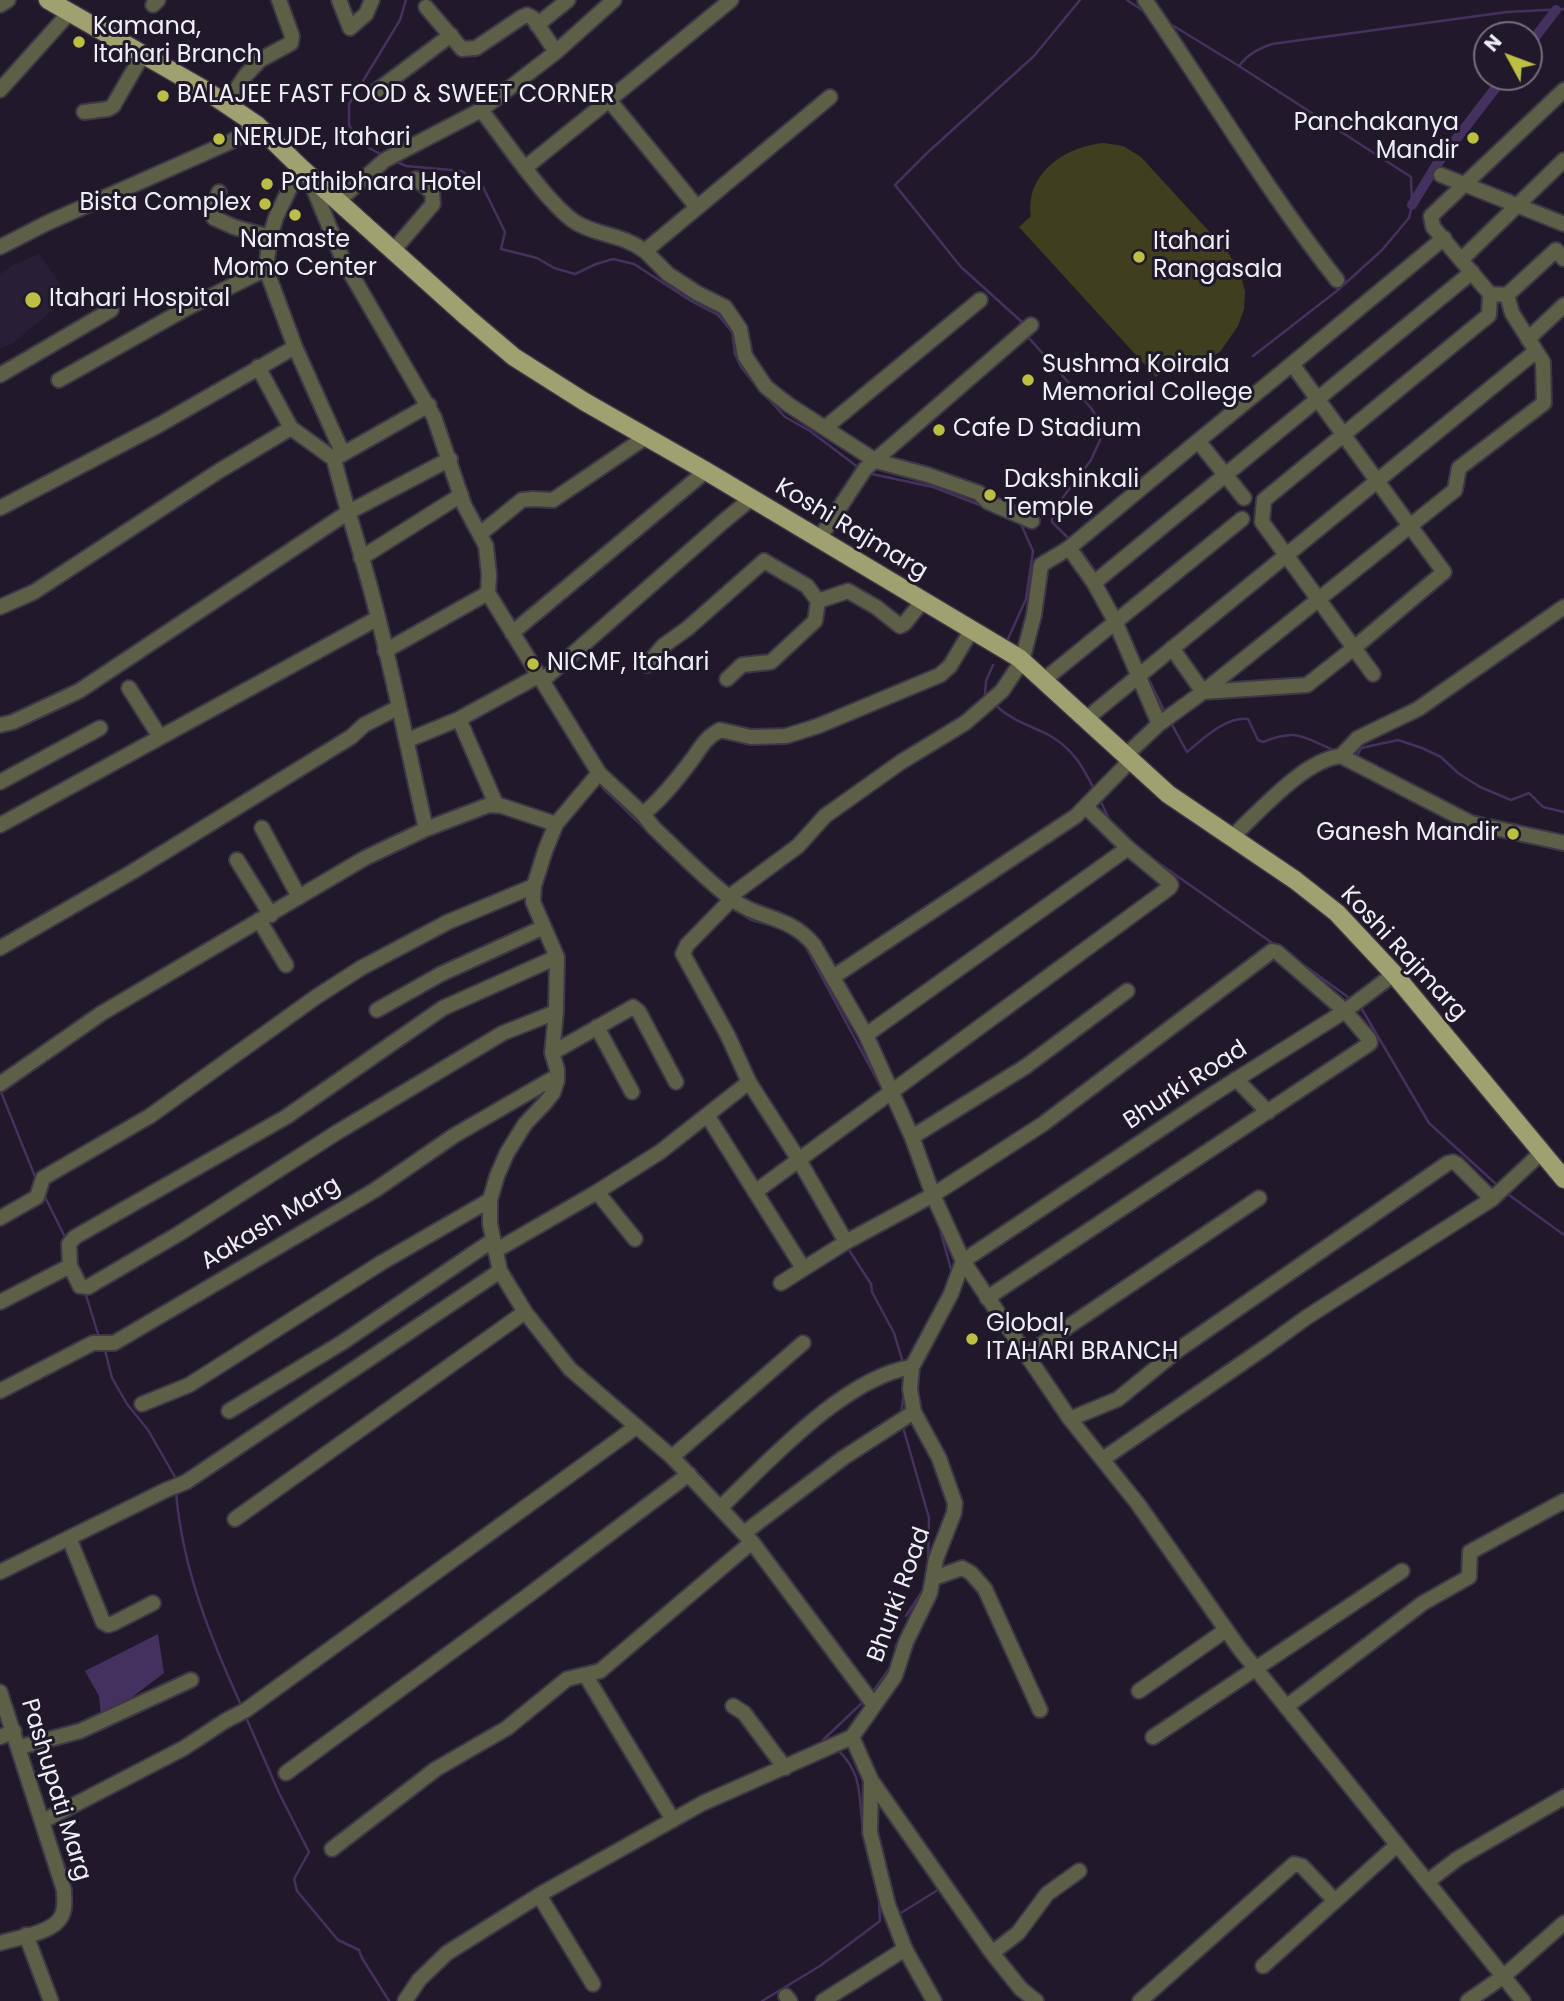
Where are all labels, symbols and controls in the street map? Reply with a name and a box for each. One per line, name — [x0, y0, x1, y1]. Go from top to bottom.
place label: Kamana, Itahari Branch — [93, 14, 262, 70]
north arrow — [1473, 21, 1543, 91]
text: N — [1478, 29, 1508, 57]
marker: Kamana, Itahari Branch — [71, 34, 87, 50]
place label: BALAJEE FAST FOOD & SWEET CORNER — [177, 82, 615, 110]
marker: BALAJEE FAST FOOD & SWEET CORNER — [155, 88, 171, 104]
place label: Panchakanya Mandir — [1294, 110, 1459, 166]
place label: NERUDE, Itahari — [233, 125, 411, 153]
marker: Panchakanya Mandir — [1465, 130, 1481, 146]
marker: NERUDE, Itahari — [211, 131, 227, 147]
place label: Pathibhara Hotel — [281, 170, 482, 198]
marker: Pathibhara Hotel — [259, 176, 275, 192]
place label: Bista Complex — [79, 190, 251, 218]
marker: Bista Complex — [257, 196, 273, 212]
marker: Namaste Momo Center — [287, 207, 303, 223]
place label: Namaste Momo Center — [213, 227, 377, 283]
place label: Itahari Rangasala — [1153, 229, 1283, 285]
marker: Itahari Rangasala — [1131, 249, 1147, 265]
place label: Itahari Hospital — [49, 286, 230, 314]
marker: Itahari Hospital — [23, 290, 43, 310]
place label: Sushma Koirala Memorial College — [1042, 352, 1253, 408]
marker: Sushma Koirala Memorial College — [1020, 372, 1036, 388]
place label: Cafe D Stadium — [953, 416, 1142, 444]
marker: Cafe D Stadium — [931, 422, 947, 438]
place label: Dakshinkali Temple — [1004, 467, 1139, 523]
street label: Koshi Rajmarg — [770, 473, 932, 587]
marker: Dakshinkali Temple — [982, 487, 998, 503]
place label: NICMF, Itahari — [547, 650, 710, 678]
marker: NICMF, Itahari — [525, 656, 541, 672]
place label: Ganesh Mandir — [1316, 820, 1499, 848]
marker: Ganesh Mandir — [1505, 826, 1521, 842]
street label: Koshi Rajmarg — [1334, 881, 1472, 1027]
street label: Bhurki Road — [1119, 1035, 1253, 1137]
street label: Aakash Marg — [196, 1171, 346, 1277]
place label: Global, ITAHARI BRANCH — [986, 1311, 1178, 1367]
marker: Global, ITAHARI BRANCH — [964, 1331, 980, 1347]
street label: Bhurki Road — [862, 1524, 938, 1666]
street label: Pashupati Marg — [14, 1695, 96, 1885]

